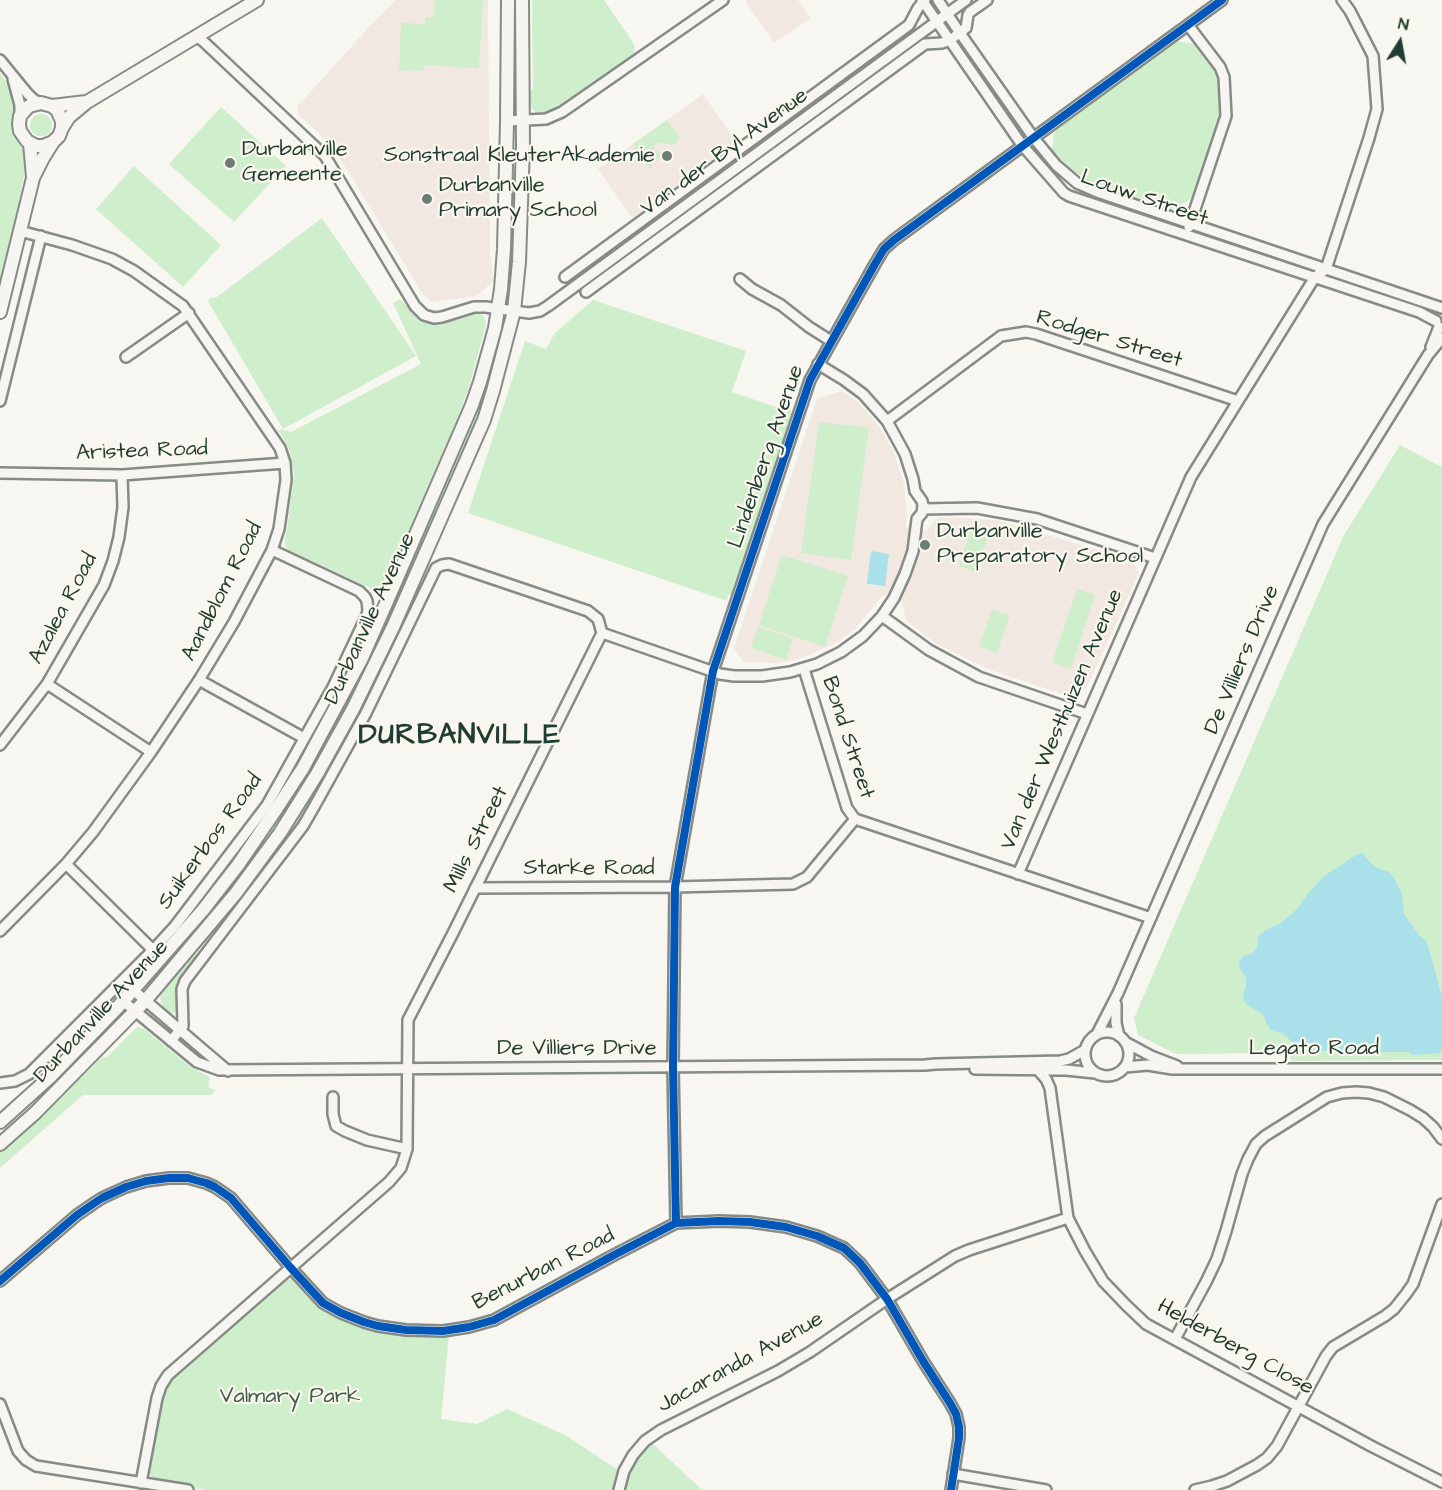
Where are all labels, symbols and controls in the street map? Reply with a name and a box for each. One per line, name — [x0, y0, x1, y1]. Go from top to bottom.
north arrow — [1370, 12, 1430, 72]
text: N — [1396, 13, 1410, 36]
street label: Van der Byl Avenue — [636, 83, 814, 223]
place label: Durbanville Gemeente — [242, 137, 348, 188]
place label: Sonstraal KleuterAkademie — [384, 143, 655, 169]
marker: Sonstraal KleuterAkademie — [660, 149, 674, 163]
marker: Durbanville Gemeente — [223, 156, 237, 170]
street label: Louw Street — [1077, 165, 1211, 233]
place label: Durbanville Primary School — [439, 173, 597, 224]
marker: Durbanville Primary School — [420, 192, 434, 206]
street label: Rodger Street — [1033, 305, 1185, 375]
street label: Lindenberg Avenue — [723, 362, 811, 552]
street label: Aristea Road — [76, 437, 208, 467]
street label: Aandblom Road — [177, 518, 269, 666]
place label: Durbanville Preparatory School — [937, 519, 1143, 570]
street label: Durbanville Avenue — [320, 529, 422, 709]
marker: Durbanville Preparatory School — [918, 538, 932, 552]
street label: Azalea Road — [24, 549, 104, 669]
street label: De Villiers Drive — [1200, 582, 1286, 738]
street label: Van der Westhuizen Avenue — [996, 586, 1130, 854]
street label: Bond Street — [815, 674, 879, 802]
district label: DURBANVILLE — [359, 720, 561, 754]
street label: Suikerbos Road — [153, 769, 269, 915]
street label: Mills Street — [439, 782, 515, 898]
street label: Starke Road — [523, 856, 655, 882]
street label: Durbanville Avenue — [29, 935, 175, 1089]
street label: De Villiers Drive — [497, 1036, 657, 1062]
street label: Legato Road — [1249, 1036, 1379, 1062]
street label: Benurban Road — [469, 1223, 619, 1317]
street label: Helderberg Close — [1152, 1294, 1318, 1402]
street label: Jacaranda Avenue — [654, 1307, 828, 1419]
park label: Valmary Park — [220, 1384, 360, 1410]

